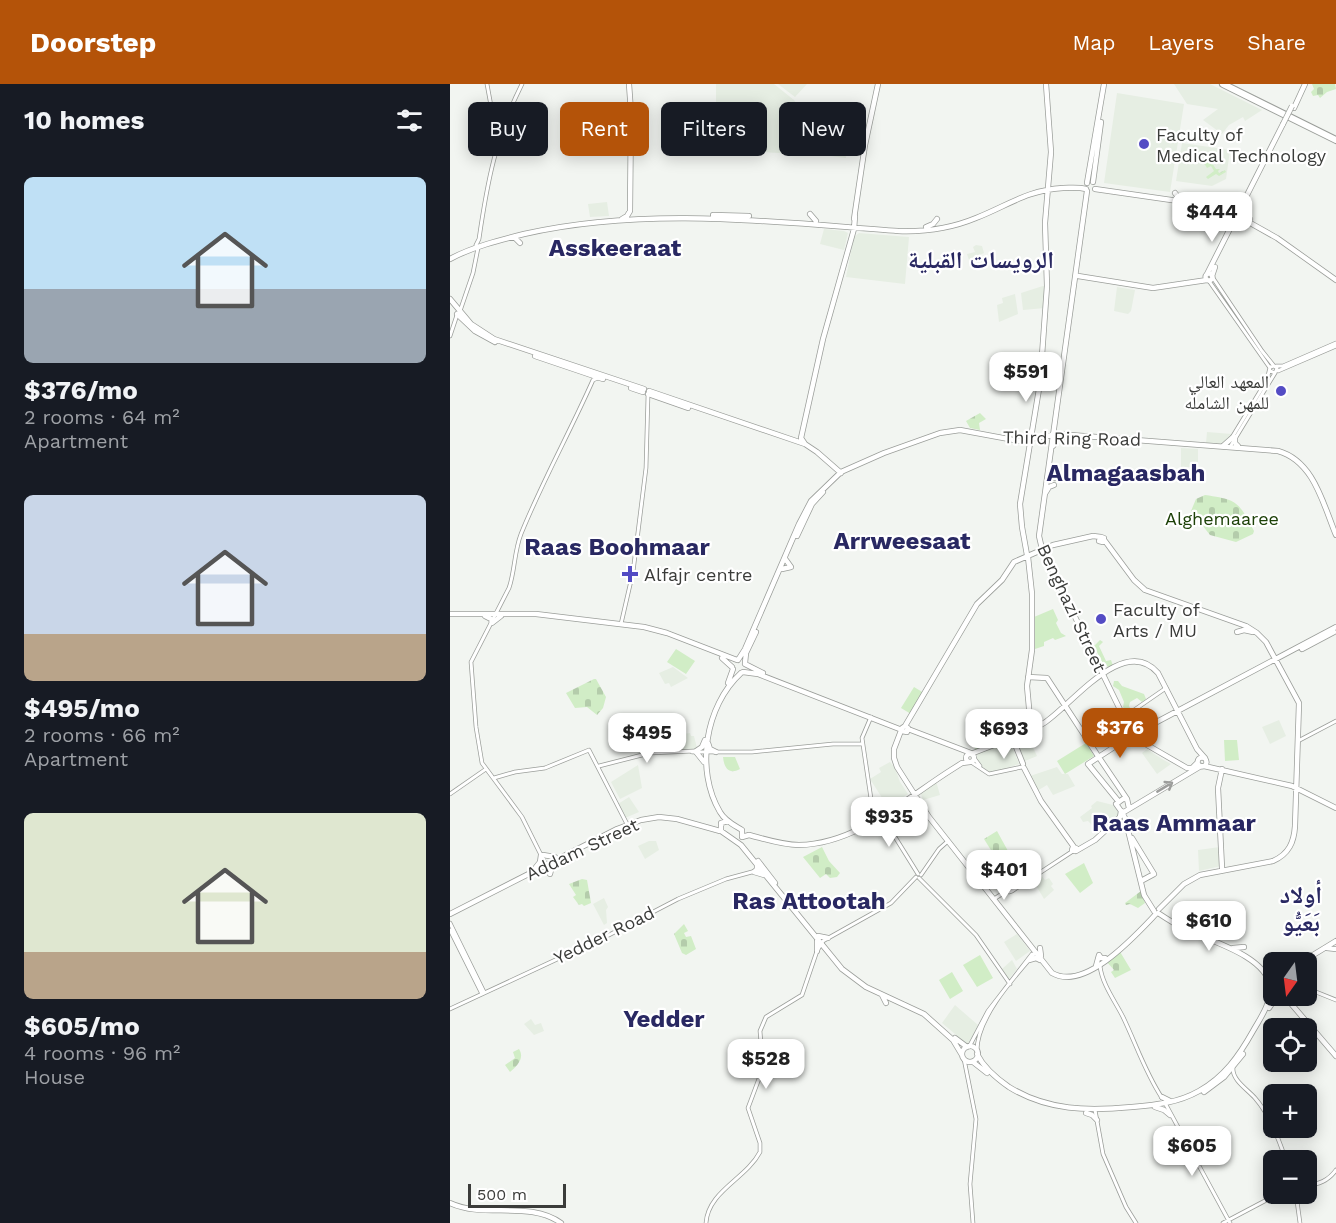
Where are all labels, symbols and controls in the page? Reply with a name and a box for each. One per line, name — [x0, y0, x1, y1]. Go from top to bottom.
text: Doorstep — [30, 26, 156, 59]
text: Map — [1072, 30, 1115, 55]
text: Layers — [1148, 30, 1214, 55]
text: Share — [1247, 30, 1306, 55]
chip: Buy — [468, 102, 548, 156]
chip: Rent — [560, 102, 649, 156]
chip: Filters — [661, 102, 767, 156]
chip: New — [779, 102, 866, 156]
icon: filters — [393, 104, 426, 137]
text: 10 homes — [24, 105, 144, 135]
place label: Faculty of Medical Technology — [1156, 124, 1327, 166]
marker: Faculty of Medical Technology — [1137, 137, 1151, 151]
pin: $444 — [1176, 192, 1248, 243]
text: $444 — [1186, 199, 1238, 223]
icon: home — [171, 216, 279, 324]
district label: Asskeeraat — [549, 234, 682, 262]
district label: الرويسات القبلية — [908, 246, 1054, 274]
pin: $591 — [990, 352, 1062, 403]
text: $591 — [1003, 359, 1049, 383]
place label: المعهد العالي للمهن الشامله — [1184, 371, 1269, 414]
text: $376/mo — [24, 375, 138, 405]
marker: المعهد العالي للمهن الشامله — [1274, 384, 1288, 398]
text: 2 rooms · 64 m² — [24, 405, 180, 429]
street label: Third Ring Road — [1003, 426, 1141, 450]
text: Apartment — [24, 429, 128, 453]
district label: Almagaasbah — [1047, 459, 1205, 487]
park label: Alghemaaree — [1165, 508, 1279, 529]
district label: Arrweesaat — [834, 527, 971, 555]
district label: Raas Boohmaar — [524, 533, 710, 561]
icon: home — [171, 534, 279, 642]
street label: Benghazi Street — [1033, 541, 1111, 676]
place label: Alfajr centre — [644, 564, 752, 585]
marker: Alfajr centre — [621, 565, 639, 583]
place label: Faculty of Arts / MU — [1113, 599, 1200, 641]
marker: Faculty of Arts / MU — [1094, 612, 1108, 626]
text: $495/mo — [24, 693, 140, 723]
pin: $376 — [1084, 708, 1156, 759]
pin: $693 — [968, 709, 1040, 760]
pin: $495 — [611, 713, 683, 764]
text: $376 — [1096, 715, 1144, 739]
text: $693 — [979, 716, 1029, 740]
text: $495 — [622, 720, 672, 744]
text: 2 rooms · 66 m² — [24, 723, 180, 747]
text: Apartment — [24, 747, 128, 771]
one-way arrow — [1156, 780, 1173, 792]
pin: $935 — [853, 797, 925, 848]
text: $935 — [865, 804, 913, 828]
district label: Raas Ammaar — [1092, 809, 1257, 837]
street label: Addam Street — [522, 814, 642, 884]
pin: $401 — [968, 850, 1040, 901]
icon: home — [171, 852, 279, 960]
text: $401 — [980, 857, 1028, 881]
district label: أولاد بَعَيُّو — [1280, 879, 1322, 937]
district label: Ras Attootah — [732, 887, 886, 915]
pin: $610 — [1173, 901, 1245, 952]
street label: Yedder Road — [550, 902, 658, 968]
text: $610 — [1186, 908, 1232, 932]
north arrow — [1263, 952, 1317, 1006]
map controls — [1263, 952, 1317, 1204]
district label: Yedder — [623, 1005, 705, 1033]
text: $605/mo — [24, 1011, 140, 1041]
button: locate — [1263, 1018, 1317, 1072]
pin: $528 — [730, 1039, 802, 1090]
text: 4 rooms · 96 m² — [24, 1041, 180, 1065]
text: $528 — [742, 1046, 790, 1070]
text: House — [24, 1065, 85, 1089]
button: + — [1263, 1084, 1317, 1138]
pin: $605 — [1156, 1126, 1228, 1177]
text: $605 — [1167, 1133, 1217, 1157]
button: − — [1263, 1150, 1317, 1204]
scale bar — [468, 1181, 566, 1208]
text: 500 m — [477, 1185, 527, 1204]

